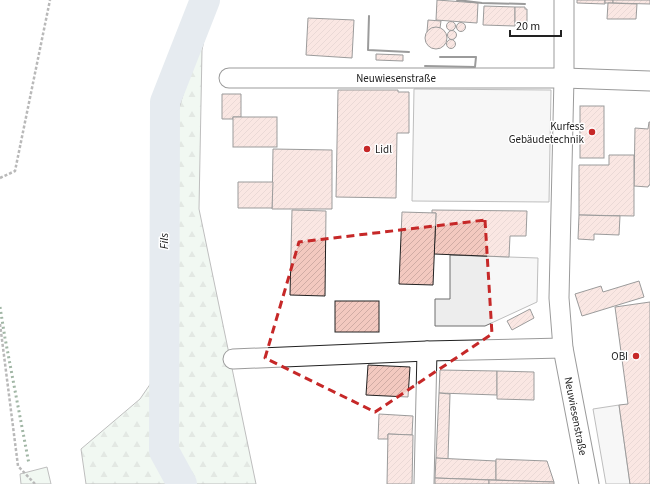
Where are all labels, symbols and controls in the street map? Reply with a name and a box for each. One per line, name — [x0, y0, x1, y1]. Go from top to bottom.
scale bar — [510, 12, 561, 38]
text: 20 m — [516, 18, 540, 35]
street label: Neuwiesenstraße — [356, 71, 436, 86]
place label: Kurfess Gebäudetechnik — [509, 119, 585, 147]
marker: Kurfess Gebäudetechnik — [587, 127, 597, 137]
place label: Lidl — [375, 142, 392, 157]
marker: Lidl — [362, 144, 372, 154]
water label: Fils — [156, 233, 173, 249]
place label: OBI — [611, 349, 628, 364]
marker: OBI — [631, 351, 641, 361]
street label: Neuwiesenstraße — [561, 376, 591, 457]

